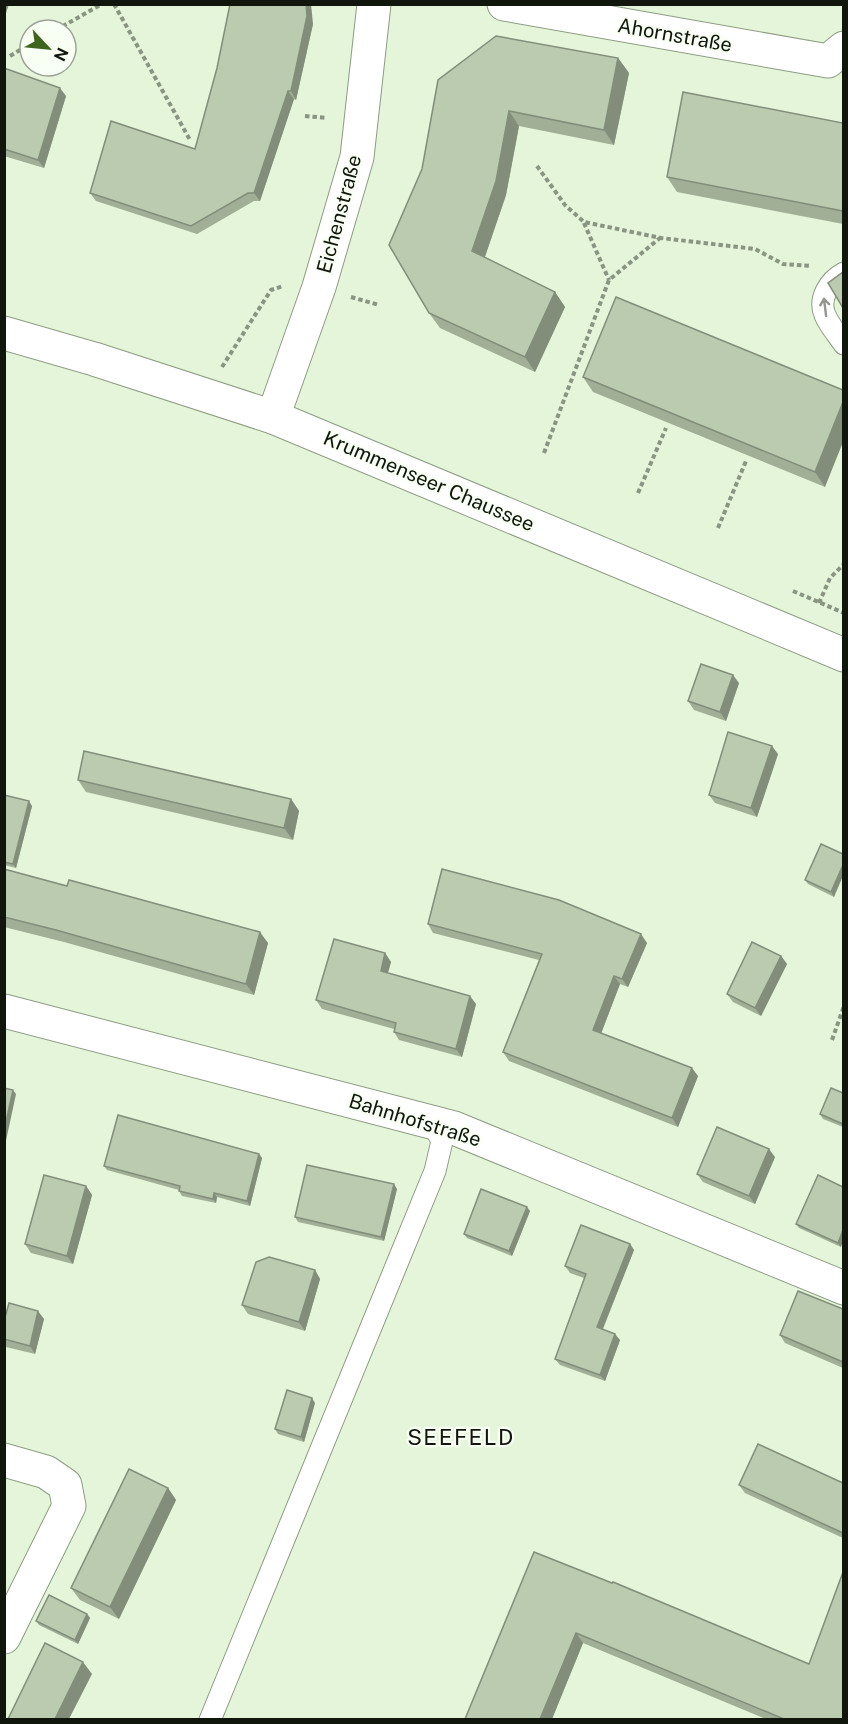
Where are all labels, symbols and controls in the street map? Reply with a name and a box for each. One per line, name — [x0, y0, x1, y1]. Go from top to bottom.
street label: Ahornstraße — [616, 13, 734, 57]
north arrow — [18, 18, 78, 78]
text: N — [50, 45, 72, 64]
street label: Eichenstraße — [312, 152, 366, 276]
one-way arrow — [819, 298, 830, 317]
street label: Krummenseer Chaussee — [320, 426, 538, 536]
street label: Bahnhofstraße — [346, 1088, 484, 1152]
district label: SEEFELD — [407, 1424, 515, 1450]

